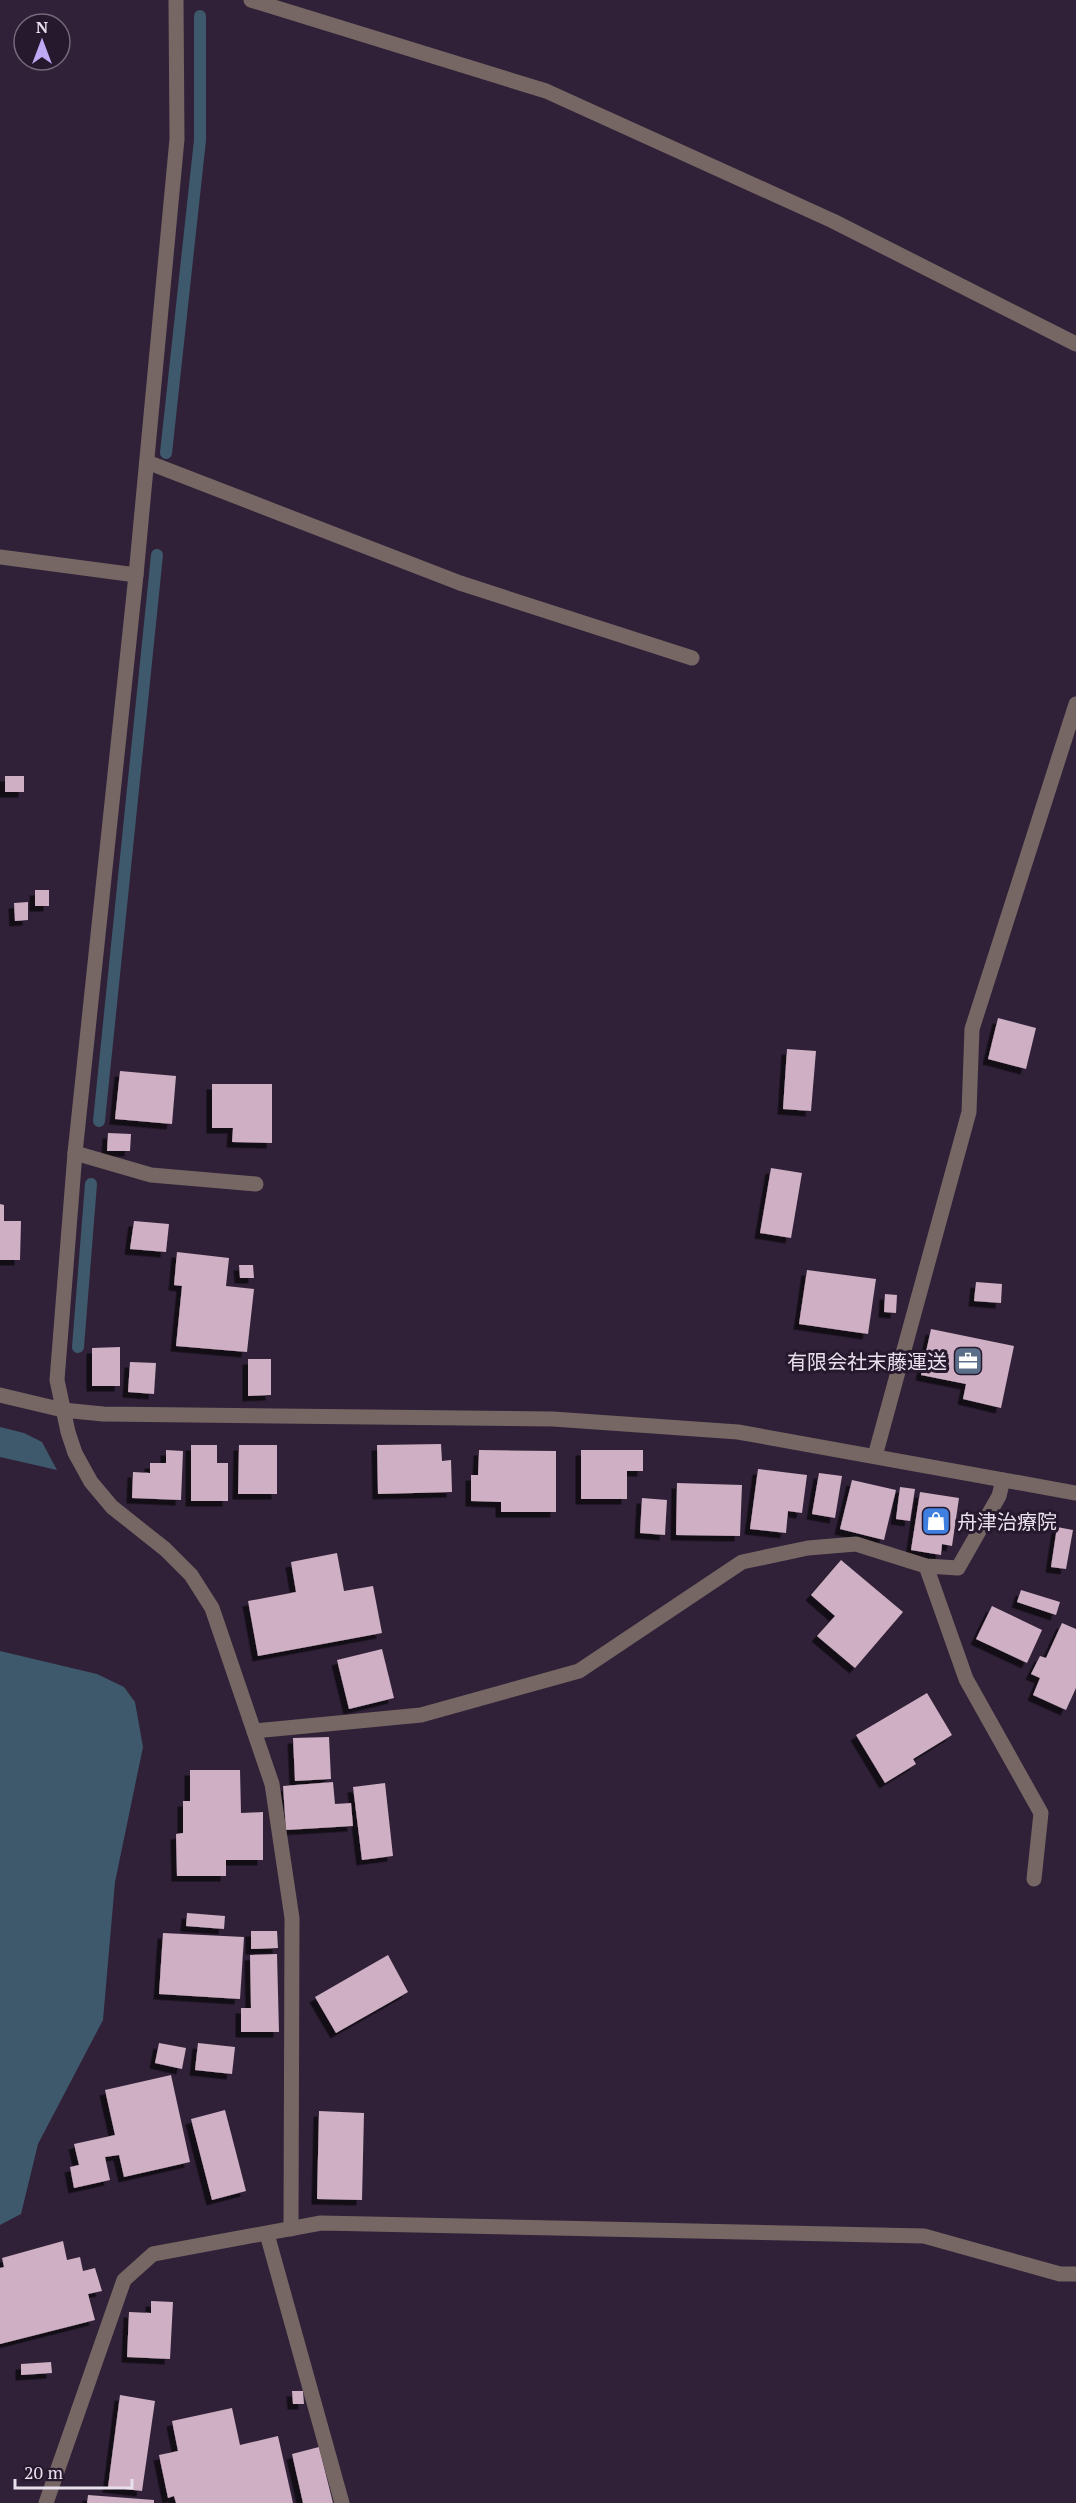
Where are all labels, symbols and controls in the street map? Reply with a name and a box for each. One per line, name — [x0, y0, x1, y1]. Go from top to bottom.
north arrow — [12, 12, 72, 72]
text: N — [36, 16, 48, 38]
office icon: 有限会社末藤運送 — [952, 1345, 984, 1377]
place label: 有限会社末藤運送 — [787, 1348, 947, 1375]
shop icon: 舟津治療院 — [920, 1505, 952, 1537]
place label: 舟津治療院 — [957, 1508, 1057, 1535]
scale bar — [15, 2452, 132, 2490]
text: 20 m — [24, 2460, 64, 2484]

